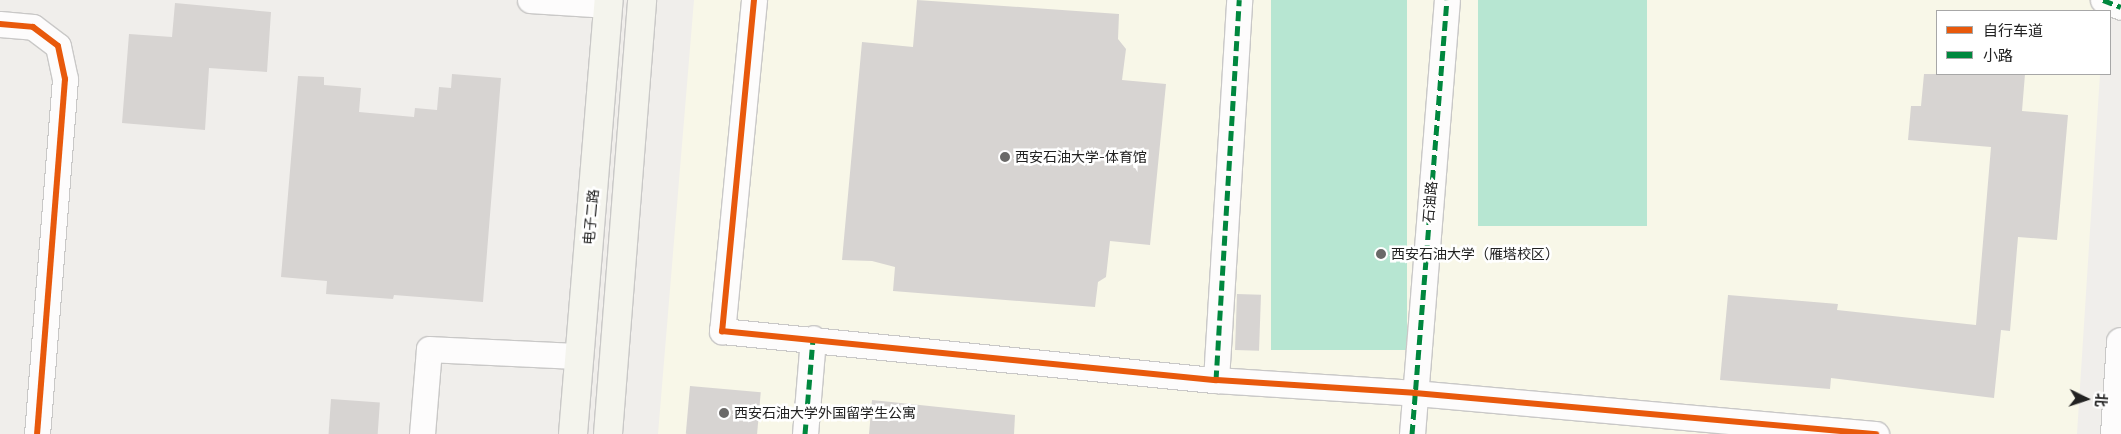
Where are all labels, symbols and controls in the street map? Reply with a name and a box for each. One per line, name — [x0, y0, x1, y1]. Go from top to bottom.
legend — [1936, 10, 2111, 75]
text: 自行车道 — [1983, 20, 2043, 41]
text: 小路 — [1983, 45, 2013, 66]
place label: 西安石油大学-体育馆 — [1015, 149, 1147, 165]
marker: 西安石油大学-体育馆 — [999, 151, 1011, 163]
street label: 石油路 — [1420, 180, 1440, 224]
street label: 电子二路 — [580, 188, 602, 246]
place label: 西安石油大学（雁塔校区） — [1391, 246, 1559, 262]
marker: 西安石油大学（雁塔校区） — [1375, 248, 1387, 260]
north arrow — [2061, 374, 2111, 424]
text: 北 — [2091, 392, 2111, 408]
place label: 西安石油大学外国留学生公寓 — [734, 405, 916, 421]
marker: 西安石油大学外国留学生公寓 — [718, 407, 730, 419]

